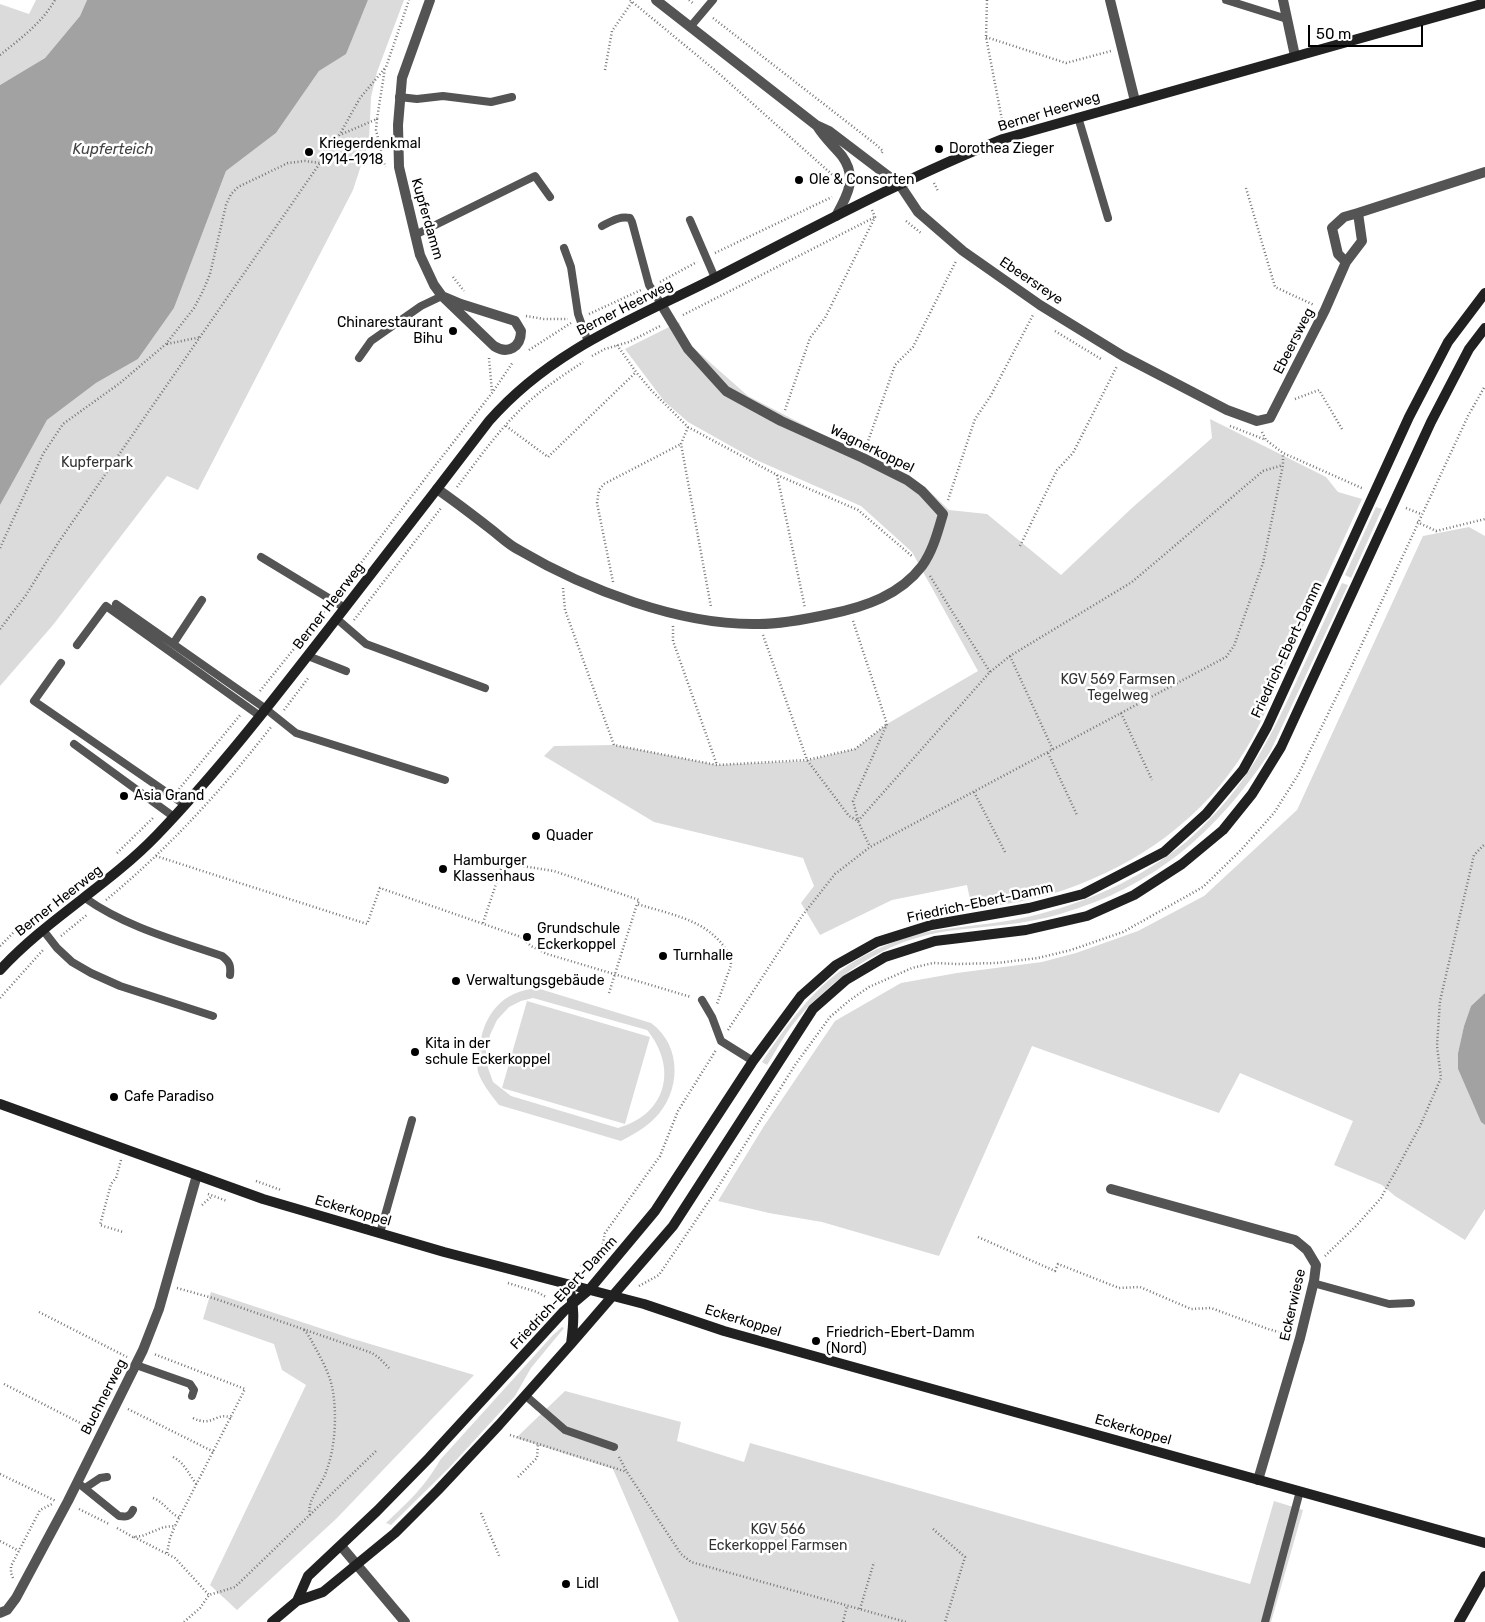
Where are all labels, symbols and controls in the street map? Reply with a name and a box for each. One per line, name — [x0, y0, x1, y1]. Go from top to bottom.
scale bar — [1310, 15, 1425, 47]
text: 50 m — [1316, 25, 1351, 43]
street label: Berner Heerweg — [996, 88, 1102, 136]
place label: Kriegerdenkmal 1914-1918 — [319, 136, 421, 168]
water label: Kupferteich — [72, 141, 154, 159]
place label: Dorothea Zieger — [949, 141, 1054, 157]
marker: Dorothea Zieger — [933, 143, 945, 155]
marker: Kriegerdenkmal 1914-1918 — [303, 146, 315, 158]
place label: Ole & Consorten — [809, 172, 914, 188]
marker: Ole & Consorten — [793, 174, 805, 186]
street label: Kupferdamm — [407, 176, 447, 262]
street label: Ebeersreye — [996, 254, 1066, 308]
street label: Berner Heerweg — [574, 276, 676, 340]
street label: Ebeersweg — [1270, 305, 1318, 377]
place label: Chinarestaurant Bihu — [337, 315, 443, 348]
marker: Chinarestaurant Bihu — [447, 325, 459, 337]
street label: Wagnerkoppel — [827, 421, 917, 477]
park label: Kupferpark — [61, 455, 133, 471]
street label: Berner Heerweg — [290, 559, 368, 653]
street label: Friedrich-Ebert-Damm — [1248, 579, 1326, 721]
park label: KGV 569 Farmsen Tegelweg — [1061, 672, 1175, 704]
place label: Asia Grand — [134, 788, 204, 804]
marker: Asia Grand — [118, 790, 130, 802]
place label: Quader — [546, 828, 593, 844]
marker: Quader — [530, 830, 542, 842]
place label: Hamburger Klassenhaus — [453, 853, 535, 886]
street label: Berner Heerweg — [12, 862, 106, 940]
marker: Hamburger Klassenhaus — [437, 863, 449, 875]
street label: Friedrich-Ebert-Damm — [906, 879, 1054, 927]
place label: Grundschule Eckerkoppel — [537, 921, 620, 954]
marker: Grundschule Eckerkoppel — [521, 931, 533, 943]
place label: Turnhalle — [673, 948, 733, 964]
marker: Turnhalle — [657, 950, 669, 962]
place label: Verwaltungsgebäude — [466, 973, 604, 989]
marker: Verwaltungsgebäude — [450, 975, 462, 987]
place label: Kita in der schule Eckerkoppel — [425, 1036, 551, 1068]
marker: Kita in der schule Eckerkoppel — [409, 1046, 421, 1058]
place label: Cafe Paradiso — [124, 1089, 214, 1105]
marker: Cafe Paradiso — [108, 1091, 120, 1103]
street label: Eckerkoppel — [313, 1192, 393, 1230]
street label: Friedrich-Ebert-Damm — [507, 1233, 621, 1353]
street label: Eckerwiese — [1277, 1267, 1309, 1343]
street label: Eckerkoppel — [703, 1301, 783, 1341]
place label: Friedrich-Ebert-Damm (Nord) — [826, 1325, 975, 1358]
marker: Friedrich-Ebert-Damm (Nord) — [810, 1335, 822, 1347]
street label: Buchnerweg — [78, 1356, 130, 1438]
street label: Eckerkoppel — [1093, 1411, 1173, 1449]
park label: KGV 566 Eckerkoppel Farmsen — [708, 1522, 848, 1554]
place label: Lidl — [576, 1576, 599, 1592]
marker: Lidl — [560, 1578, 572, 1590]

